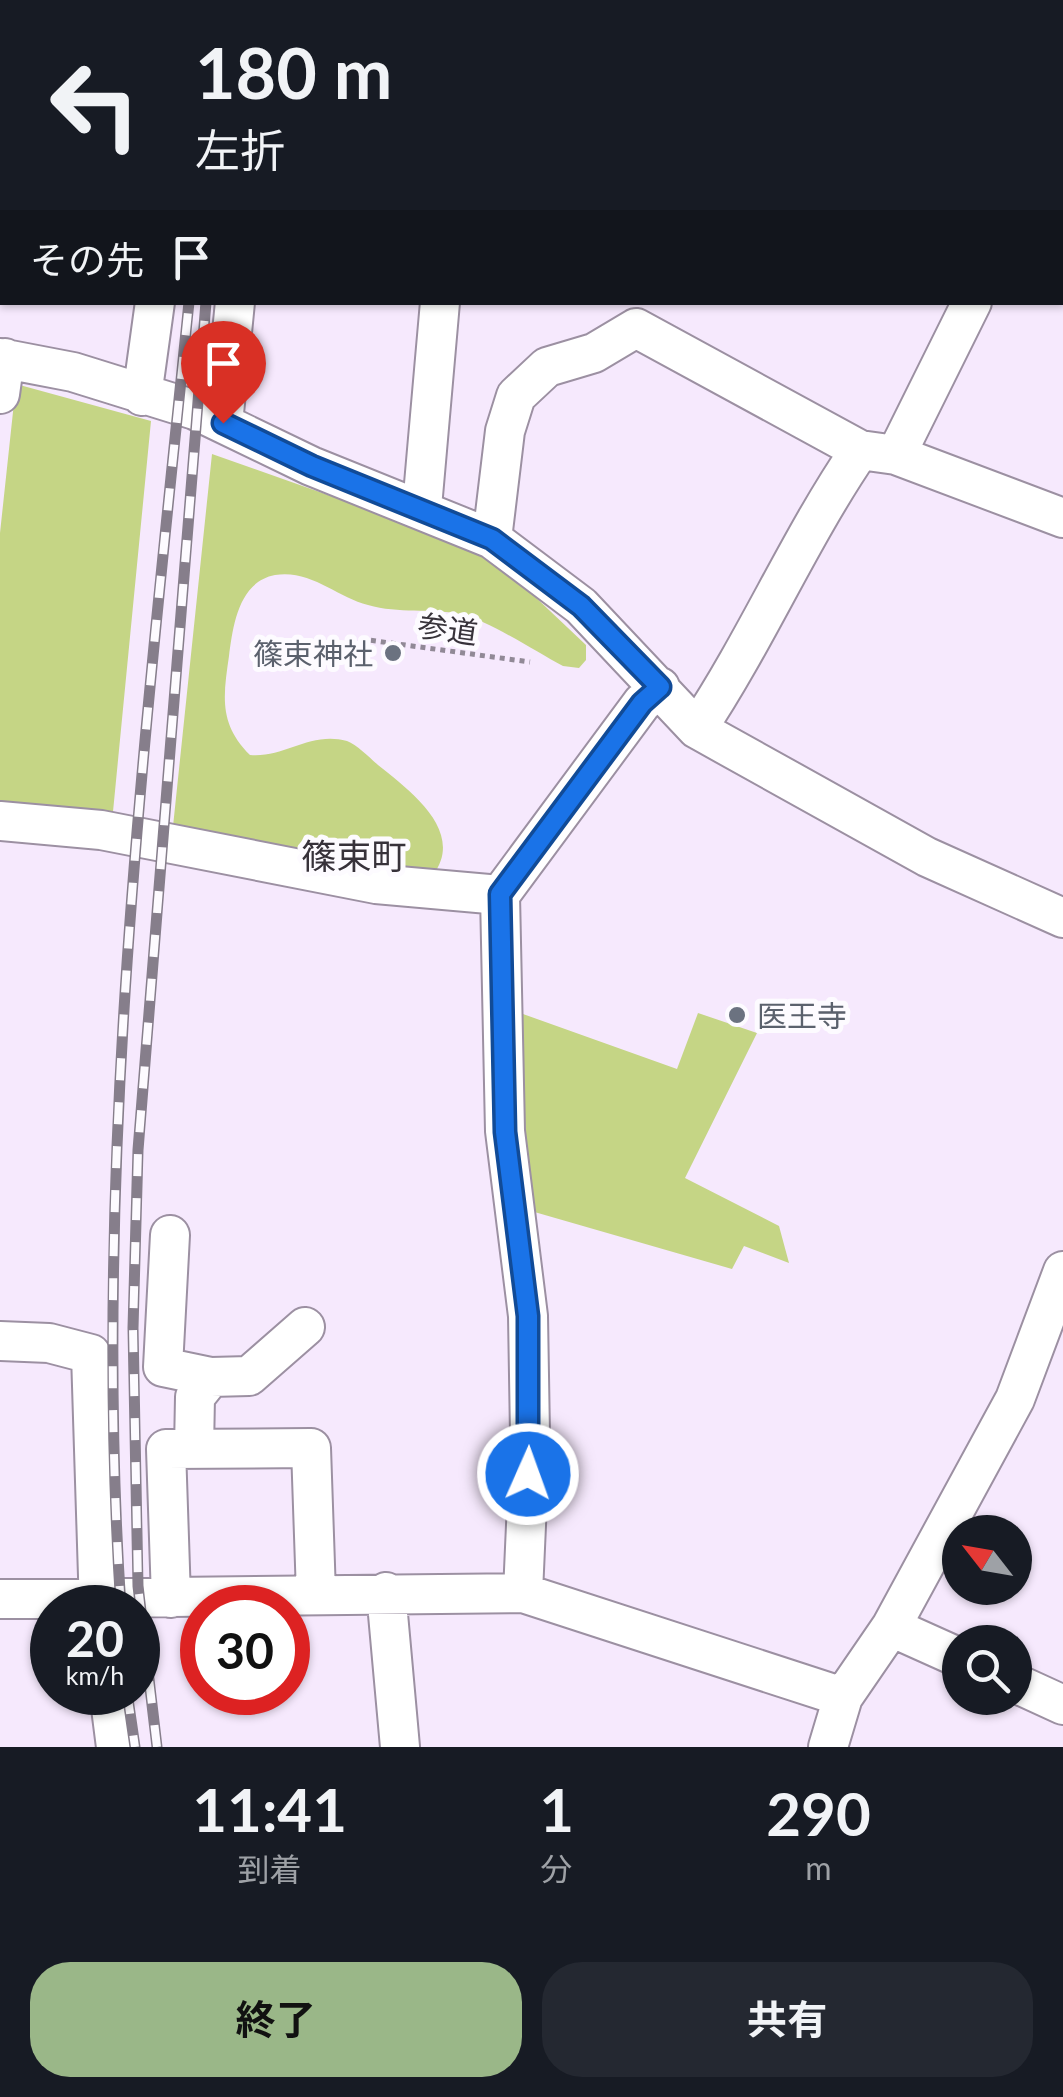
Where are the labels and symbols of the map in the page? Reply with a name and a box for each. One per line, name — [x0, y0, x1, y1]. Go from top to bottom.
pin — [181, 321, 266, 424]
street label: 参道 — [416, 606, 480, 650]
place label: 篠束神社 — [253, 635, 373, 671]
marker: 篠束神社 — [382, 642, 404, 664]
district label: 篠束町 — [301, 834, 407, 876]
place label: 医王寺 — [757, 997, 847, 1033]
marker: 医王寺 — [726, 1004, 748, 1026]
position arrow — [476, 1422, 580, 1526]
north arrow — [942, 1515, 1032, 1605]
speed limit sign: 30 — [180, 1585, 310, 1715]

